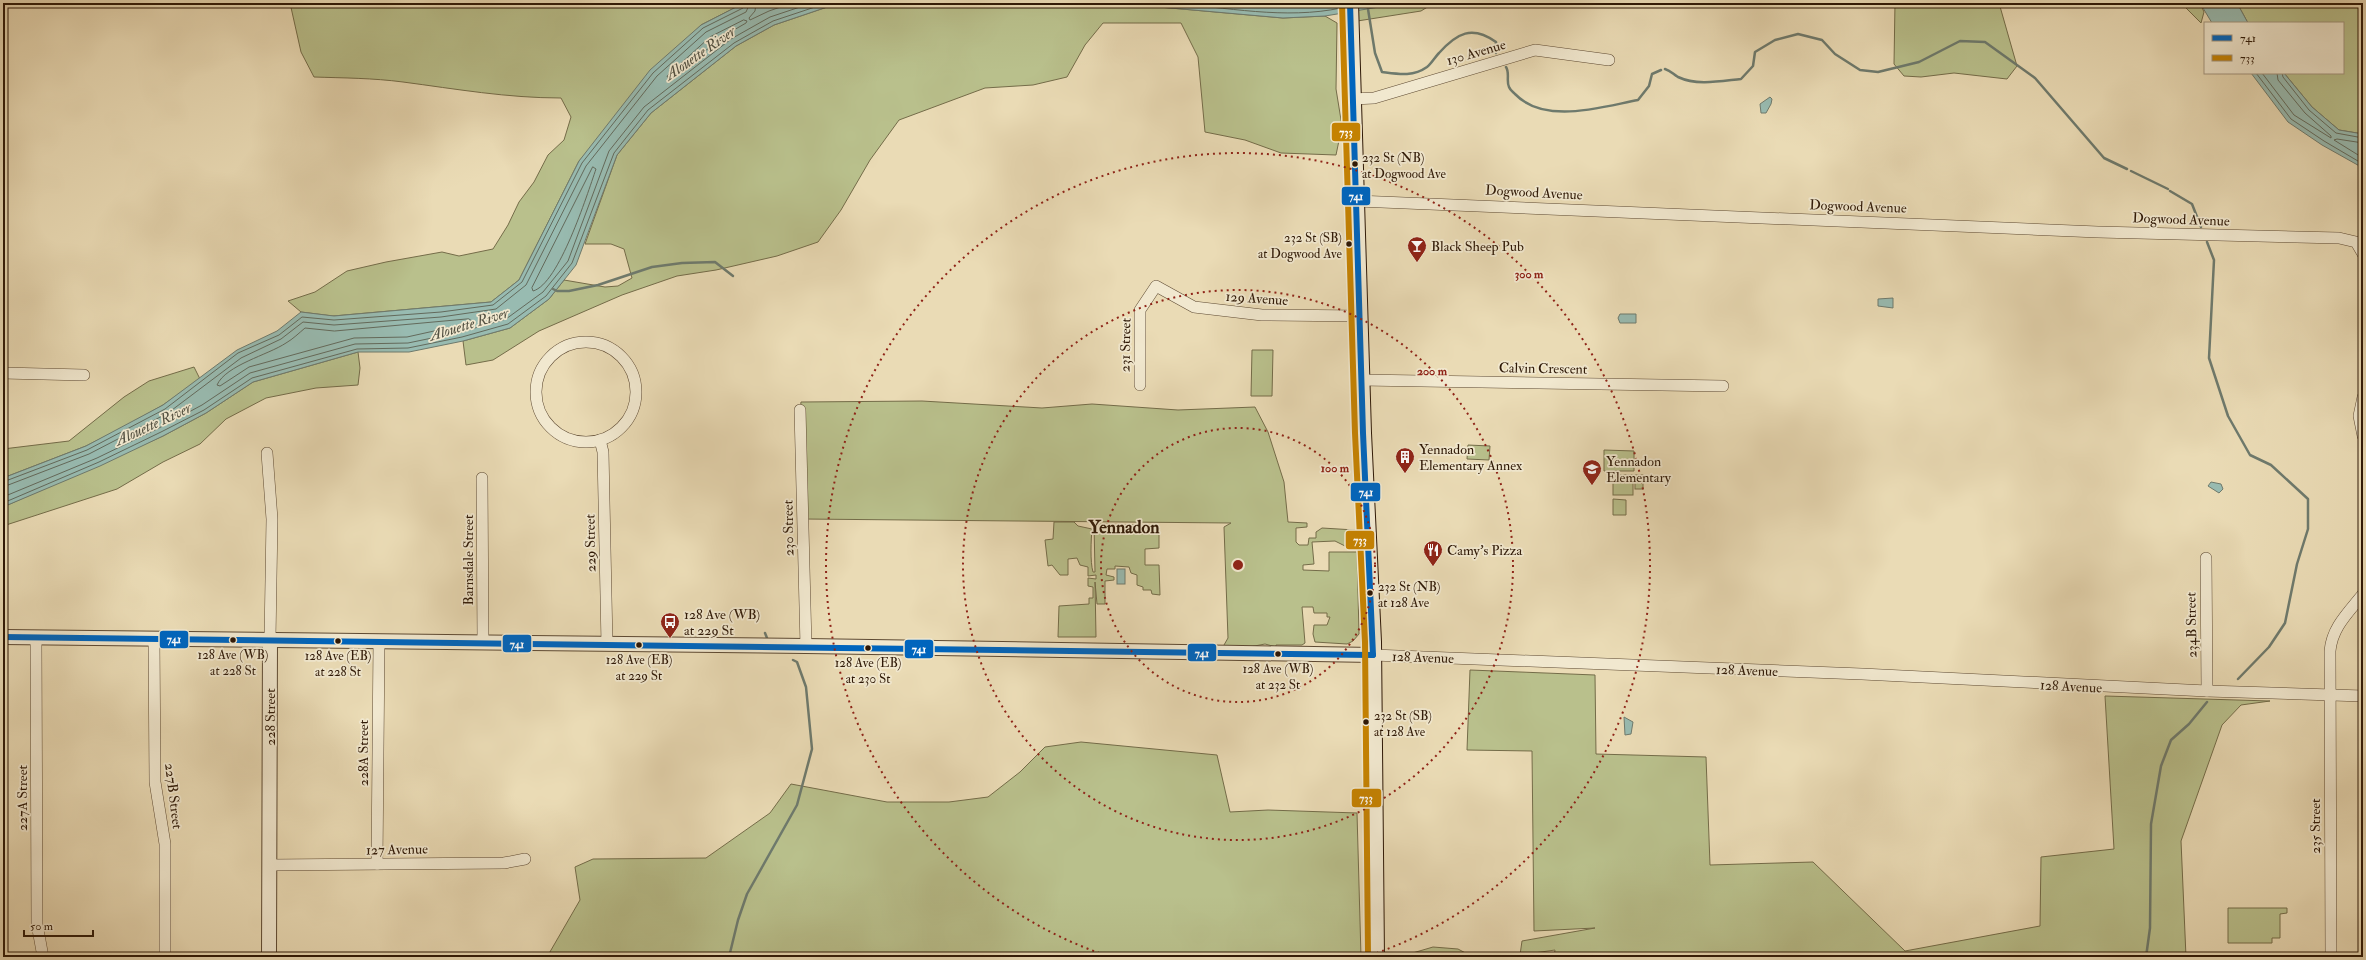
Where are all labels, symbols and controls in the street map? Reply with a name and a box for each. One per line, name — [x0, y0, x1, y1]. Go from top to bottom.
water label: Alouette River — [660, 21, 740, 86]
legend — [2204, 22, 2344, 74]
text: 741 — [2240, 31, 2256, 46]
street label: 130 Avenue — [1444, 36, 1508, 69]
text: 733 — [2240, 51, 2255, 66]
line badge: 733 — [1331, 122, 1361, 142]
text: 733 — [1339, 126, 1353, 139]
place label: 232 St (NB) at Dogwood Ave — [1362, 150, 1447, 182]
marker: 232 St (NB) at Dogwood Ave — [1350, 159, 1360, 169]
street label: Dogwood Avenue — [1485, 181, 1583, 204]
line badge: 741 — [1341, 186, 1371, 206]
text: 741 — [1349, 190, 1363, 204]
street label: Dogwood Avenue — [1809, 196, 1907, 217]
street label: Dogwood Avenue — [2132, 209, 2230, 230]
place label: 232 St (SB) at Dogwood Ave — [1258, 230, 1343, 262]
bar icon: Black Sheep Pub — [1406, 235, 1428, 263]
place label: Black Sheep Pub — [1431, 238, 1524, 256]
marker: 232 St (SB) at Dogwood Ave — [1344, 239, 1354, 249]
text: 300 m — [1515, 267, 1544, 282]
street label: 129 Avenue — [1225, 288, 1289, 309]
water label: Alouette River — [425, 303, 512, 346]
street label: 231 Street — [1117, 317, 1134, 372]
street label: Calvin Crescent — [1499, 359, 1588, 378]
text: 200 m — [1417, 364, 1448, 379]
water label: Alouette River — [110, 398, 196, 451]
place label: Yennadon Elementary Annex — [1419, 441, 1523, 475]
building icon: Yennadon Elementary Annex — [1394, 446, 1416, 474]
place label: Yennadon Elementary — [1606, 453, 1672, 487]
school or university icon: Yennadon Elementary — [1581, 458, 1603, 486]
text: 100 m — [1321, 461, 1350, 476]
line badge: 741 — [1350, 482, 1381, 502]
text: 741 — [1359, 486, 1373, 500]
street label: 230 Street — [780, 499, 797, 556]
street label: 229 Street — [581, 513, 600, 572]
street label: Barnsdale Street — [460, 514, 477, 605]
district label: Yennadon — [1088, 516, 1160, 539]
line badge: 733 — [1345, 530, 1375, 550]
text: 733 — [1353, 534, 1367, 547]
restaurant icon: Camy's Pizza — [1422, 539, 1444, 567]
place label: Camy's Pizza — [1447, 542, 1523, 560]
centre of rings — [1231, 558, 1245, 572]
place label: 232 St (NB) at 128 Ave — [1378, 579, 1440, 611]
marker: 232 St (NB) at 128 Ave — [1365, 588, 1375, 598]
street label: 234B Street — [2182, 591, 2201, 658]
place label: 128 Ave (WB) at 229 St — [684, 606, 760, 639]
bus stop icon: 128 Ave (WB) at 229 St — [659, 611, 681, 639]
line badge: 741 — [159, 630, 189, 649]
text: 741 — [167, 633, 181, 647]
line badge: 741 — [502, 634, 532, 653]
marker: 128 Ave (WB) at 228 St — [228, 635, 238, 645]
marker: 128 Ave (EB) at 228 St — [333, 636, 343, 646]
text: 741 — [510, 638, 524, 652]
line badge: 741 — [904, 639, 934, 659]
marker: 128 Ave (EB) at 229 St — [634, 640, 644, 650]
marker: 128 Ave (EB) at 230 St — [863, 643, 873, 653]
text: 741 — [912, 643, 926, 657]
line badge: 741 — [1187, 643, 1217, 662]
place label: 128 Ave (WB) at 228 St — [198, 647, 268, 679]
text: 741 — [1195, 647, 1209, 661]
place label: 128 Ave (EB) at 228 St — [305, 648, 371, 680]
street label: 128 Avenue — [1392, 648, 1454, 667]
marker: 128 Ave (WB) at 232 St — [1273, 649, 1283, 659]
place label: 128 Ave (EB) at 229 St — [606, 652, 672, 684]
place label: 128 Ave (EB) at 230 St — [835, 655, 901, 687]
place label: 128 Ave (WB) at 232 St — [1243, 661, 1313, 693]
street label: 128 Avenue — [1716, 661, 1778, 680]
street label: 128 Avenue — [2040, 676, 2103, 697]
street label: 228 Street — [262, 688, 279, 746]
place label: 232 St (SB) at 128 Ave — [1374, 708, 1432, 740]
marker: 232 St (SB) at 128 Ave — [1361, 717, 1371, 727]
street label: 228A Street — [355, 719, 372, 786]
street label: 227B Street — [161, 762, 186, 831]
street label: 227A Street — [14, 764, 31, 831]
line badge: 733 — [1351, 788, 1382, 808]
text: 733 — [1359, 792, 1373, 805]
street label: 235 Street — [2307, 798, 2324, 854]
street label: 127 Avenue — [366, 840, 428, 859]
scale bar — [24, 912, 93, 938]
text: 50 m — [30, 919, 54, 934]

